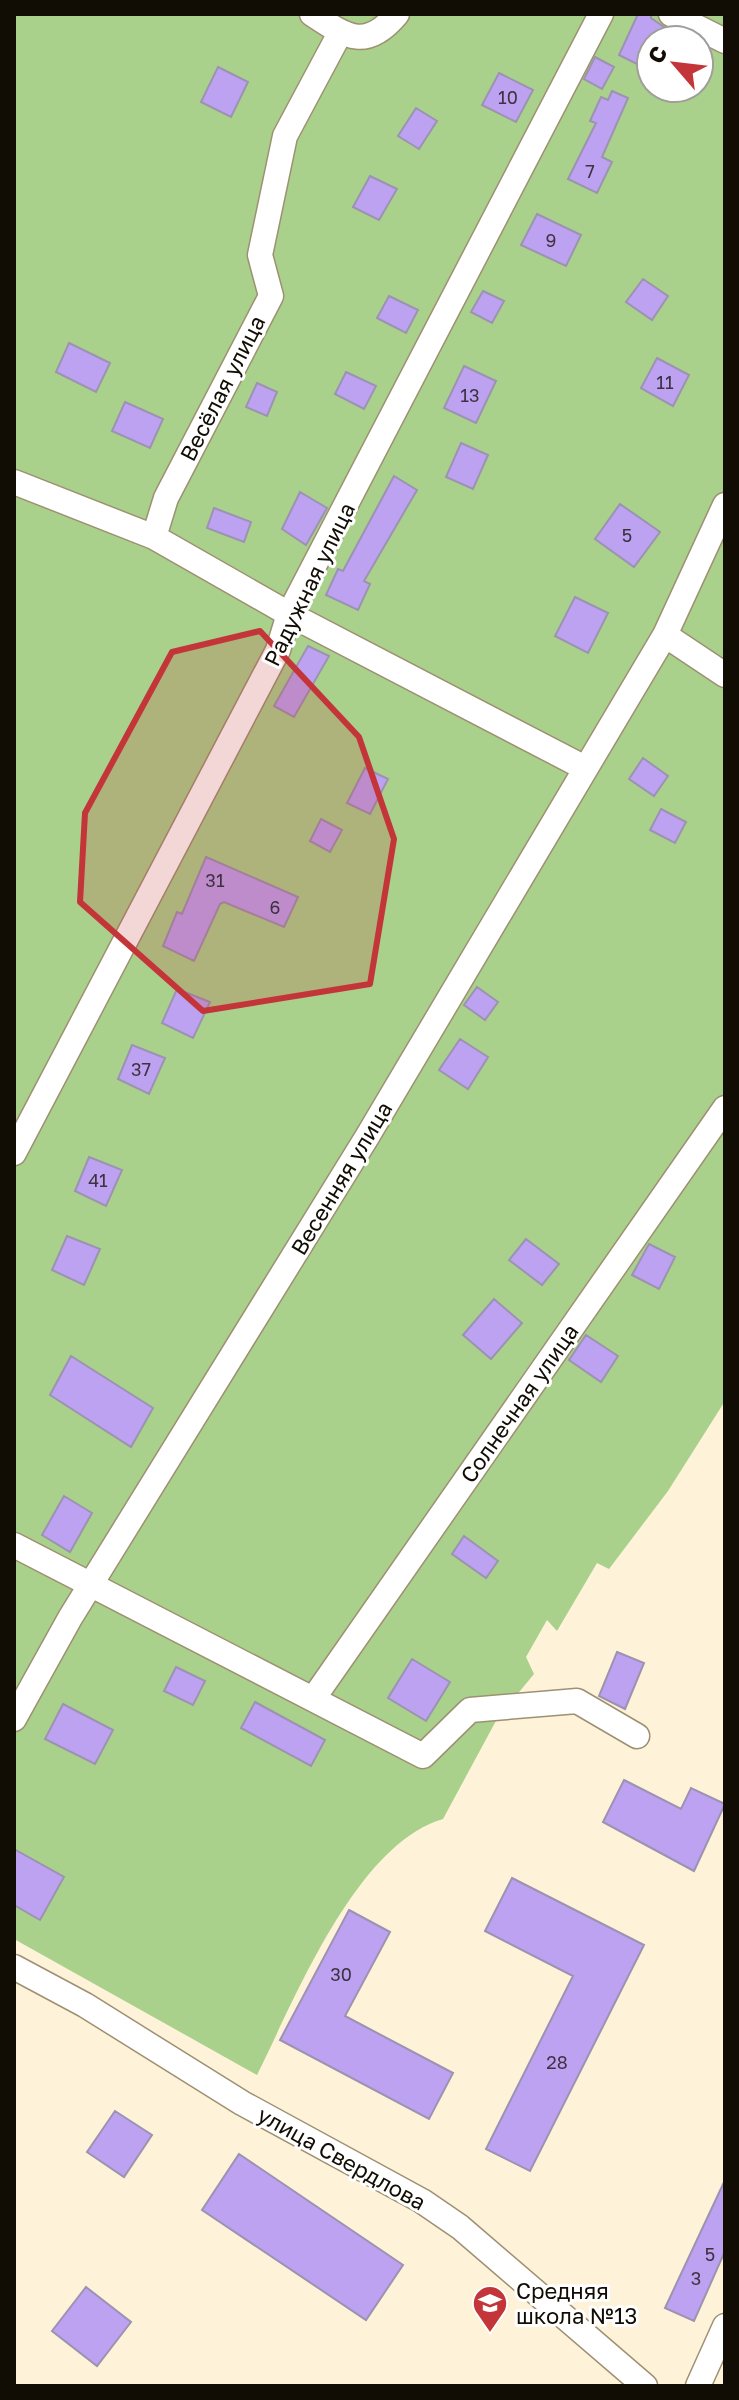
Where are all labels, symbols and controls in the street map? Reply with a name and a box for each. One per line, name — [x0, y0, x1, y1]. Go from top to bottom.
north arrow — [635, 24, 715, 104]
text: С — [641, 41, 672, 68]
house number: 10 — [498, 86, 518, 108]
house number: 7 — [585, 160, 595, 182]
house number: 9 — [546, 229, 556, 251]
street label: Весёлая улица — [174, 311, 270, 465]
house number: 11 — [656, 371, 674, 393]
house number: 13 — [460, 384, 480, 406]
street label: Радужная улица — [258, 498, 360, 670]
house number: 5 — [622, 524, 632, 546]
house number: 31 — [205, 869, 225, 891]
house number: 6 — [270, 896, 280, 918]
house number: 37 — [131, 1058, 151, 1080]
street label: Весенняя улица — [285, 1096, 397, 1260]
house number: 41 — [88, 1169, 108, 1191]
street label: Солнечная улица — [454, 1318, 584, 1488]
house number: 30 — [330, 1963, 352, 1985]
house number: 28 — [546, 2051, 568, 2073]
street label: улица Свердлова — [253, 2101, 431, 2215]
house number: 5 — [705, 2243, 715, 2265]
house number: 3 — [691, 2267, 701, 2289]
place label: Средняя школа №13 — [516, 2277, 637, 2329]
school or university icon: Средняя школа №13 — [471, 2284, 509, 2334]

